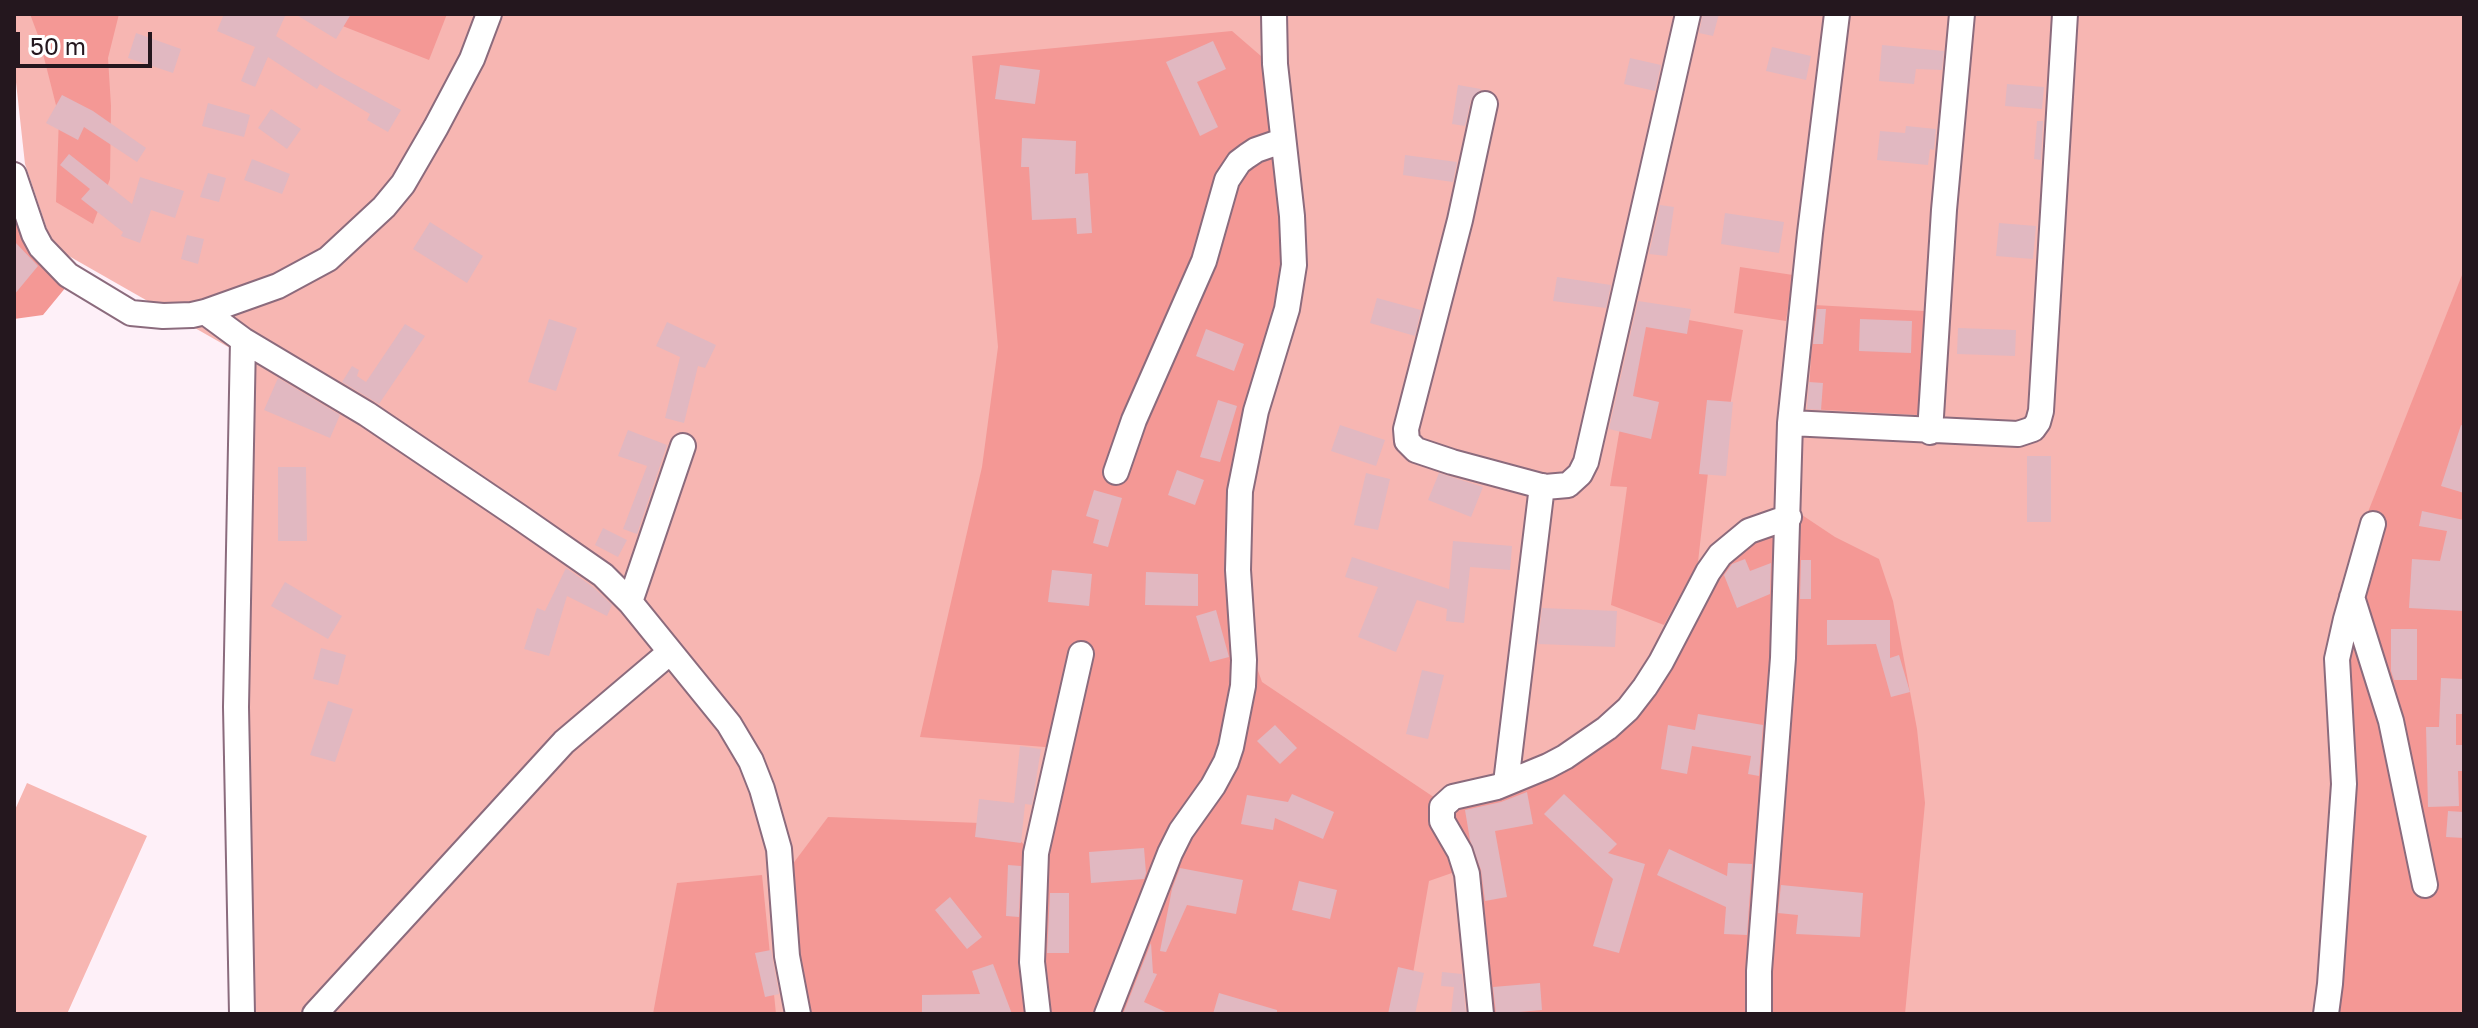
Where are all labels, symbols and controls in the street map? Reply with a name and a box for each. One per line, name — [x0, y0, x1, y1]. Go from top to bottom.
scale bar — [20, 16, 156, 66]
text: 50 m — [30, 31, 86, 60]

